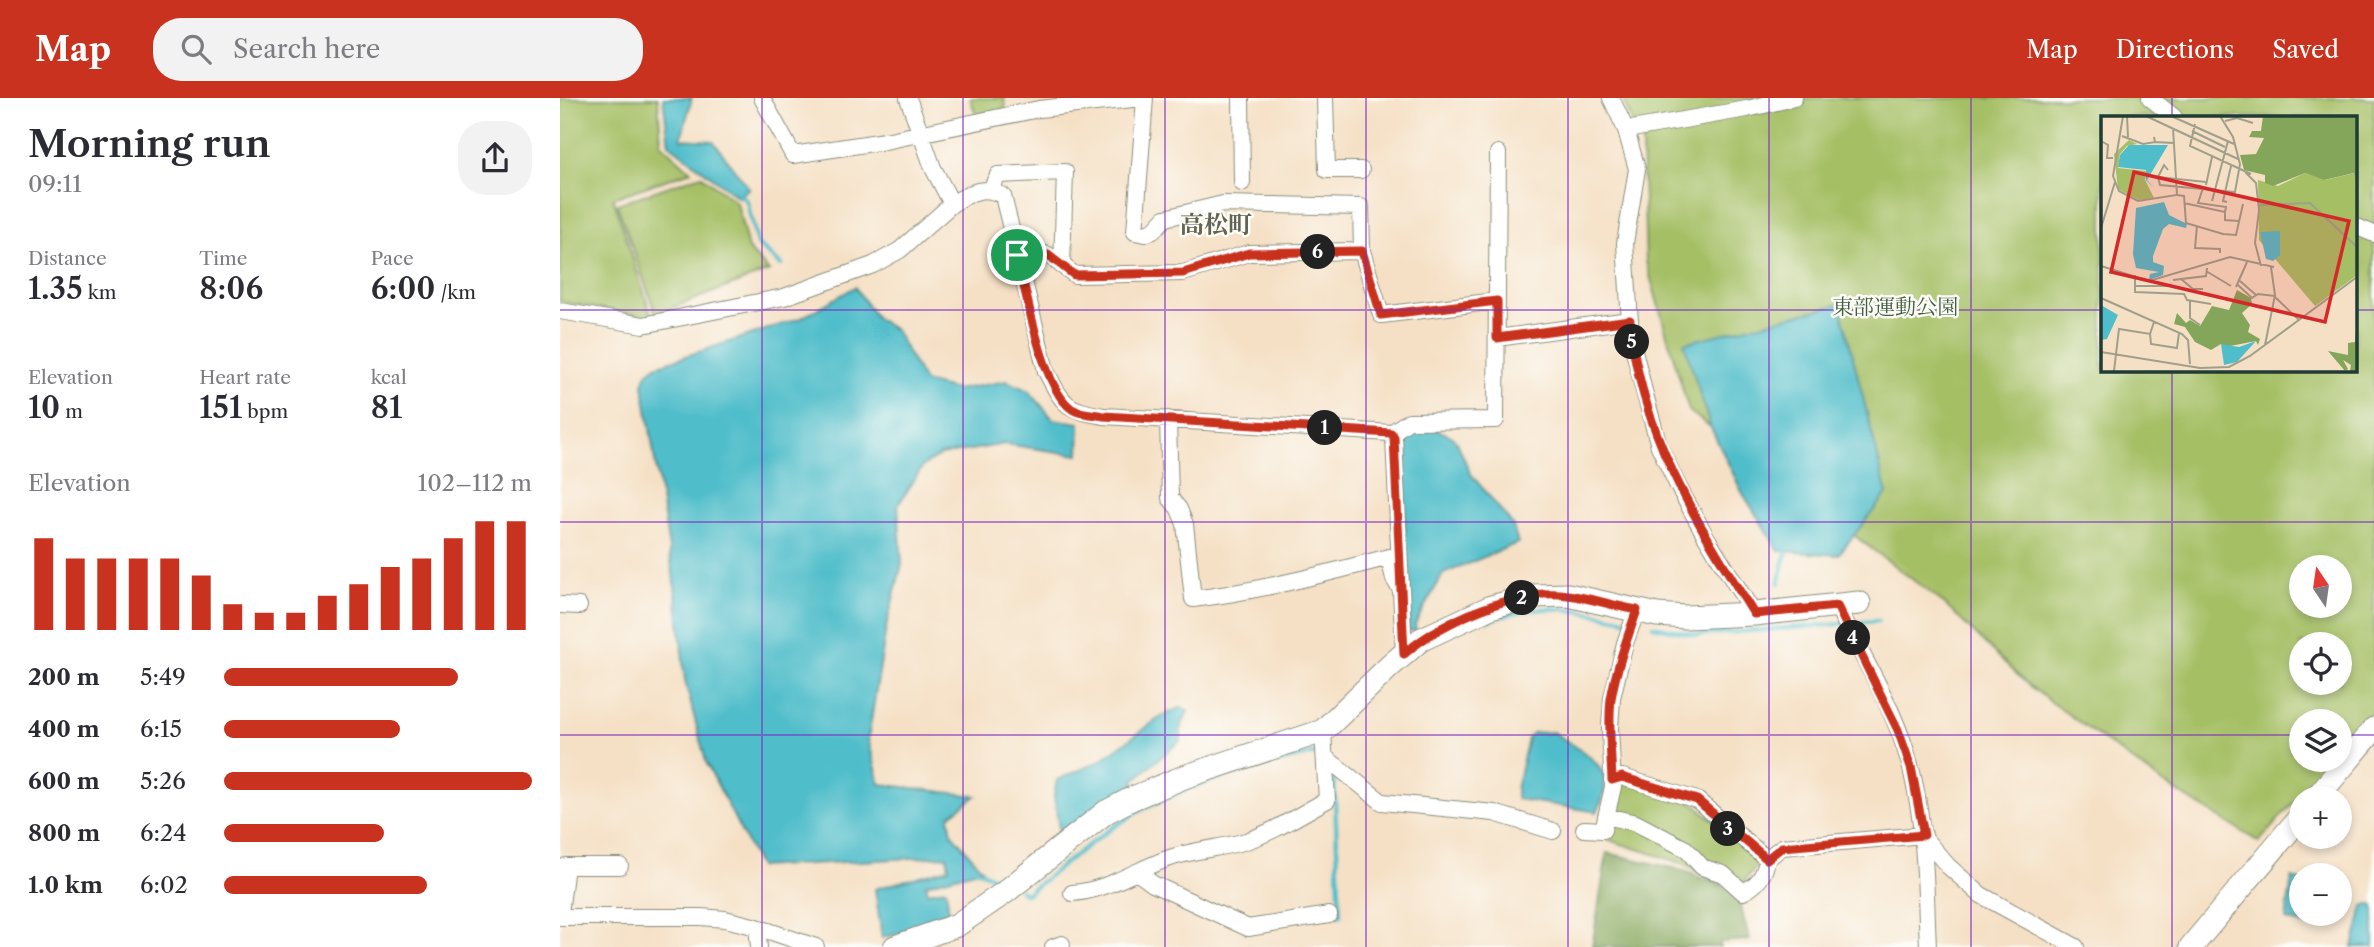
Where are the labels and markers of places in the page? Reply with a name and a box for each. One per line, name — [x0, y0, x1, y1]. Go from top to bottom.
pin — [987, 225, 1047, 285]
pin: 6 — [1300, 234, 1336, 270]
pin: 5 — [1614, 324, 1650, 360]
pin: 1 — [1308, 410, 1342, 446]
pin: 2 — [1504, 580, 1539, 616]
pin: 4 — [1836, 620, 1870, 656]
pin: 3 — [1710, 812, 1746, 846]

